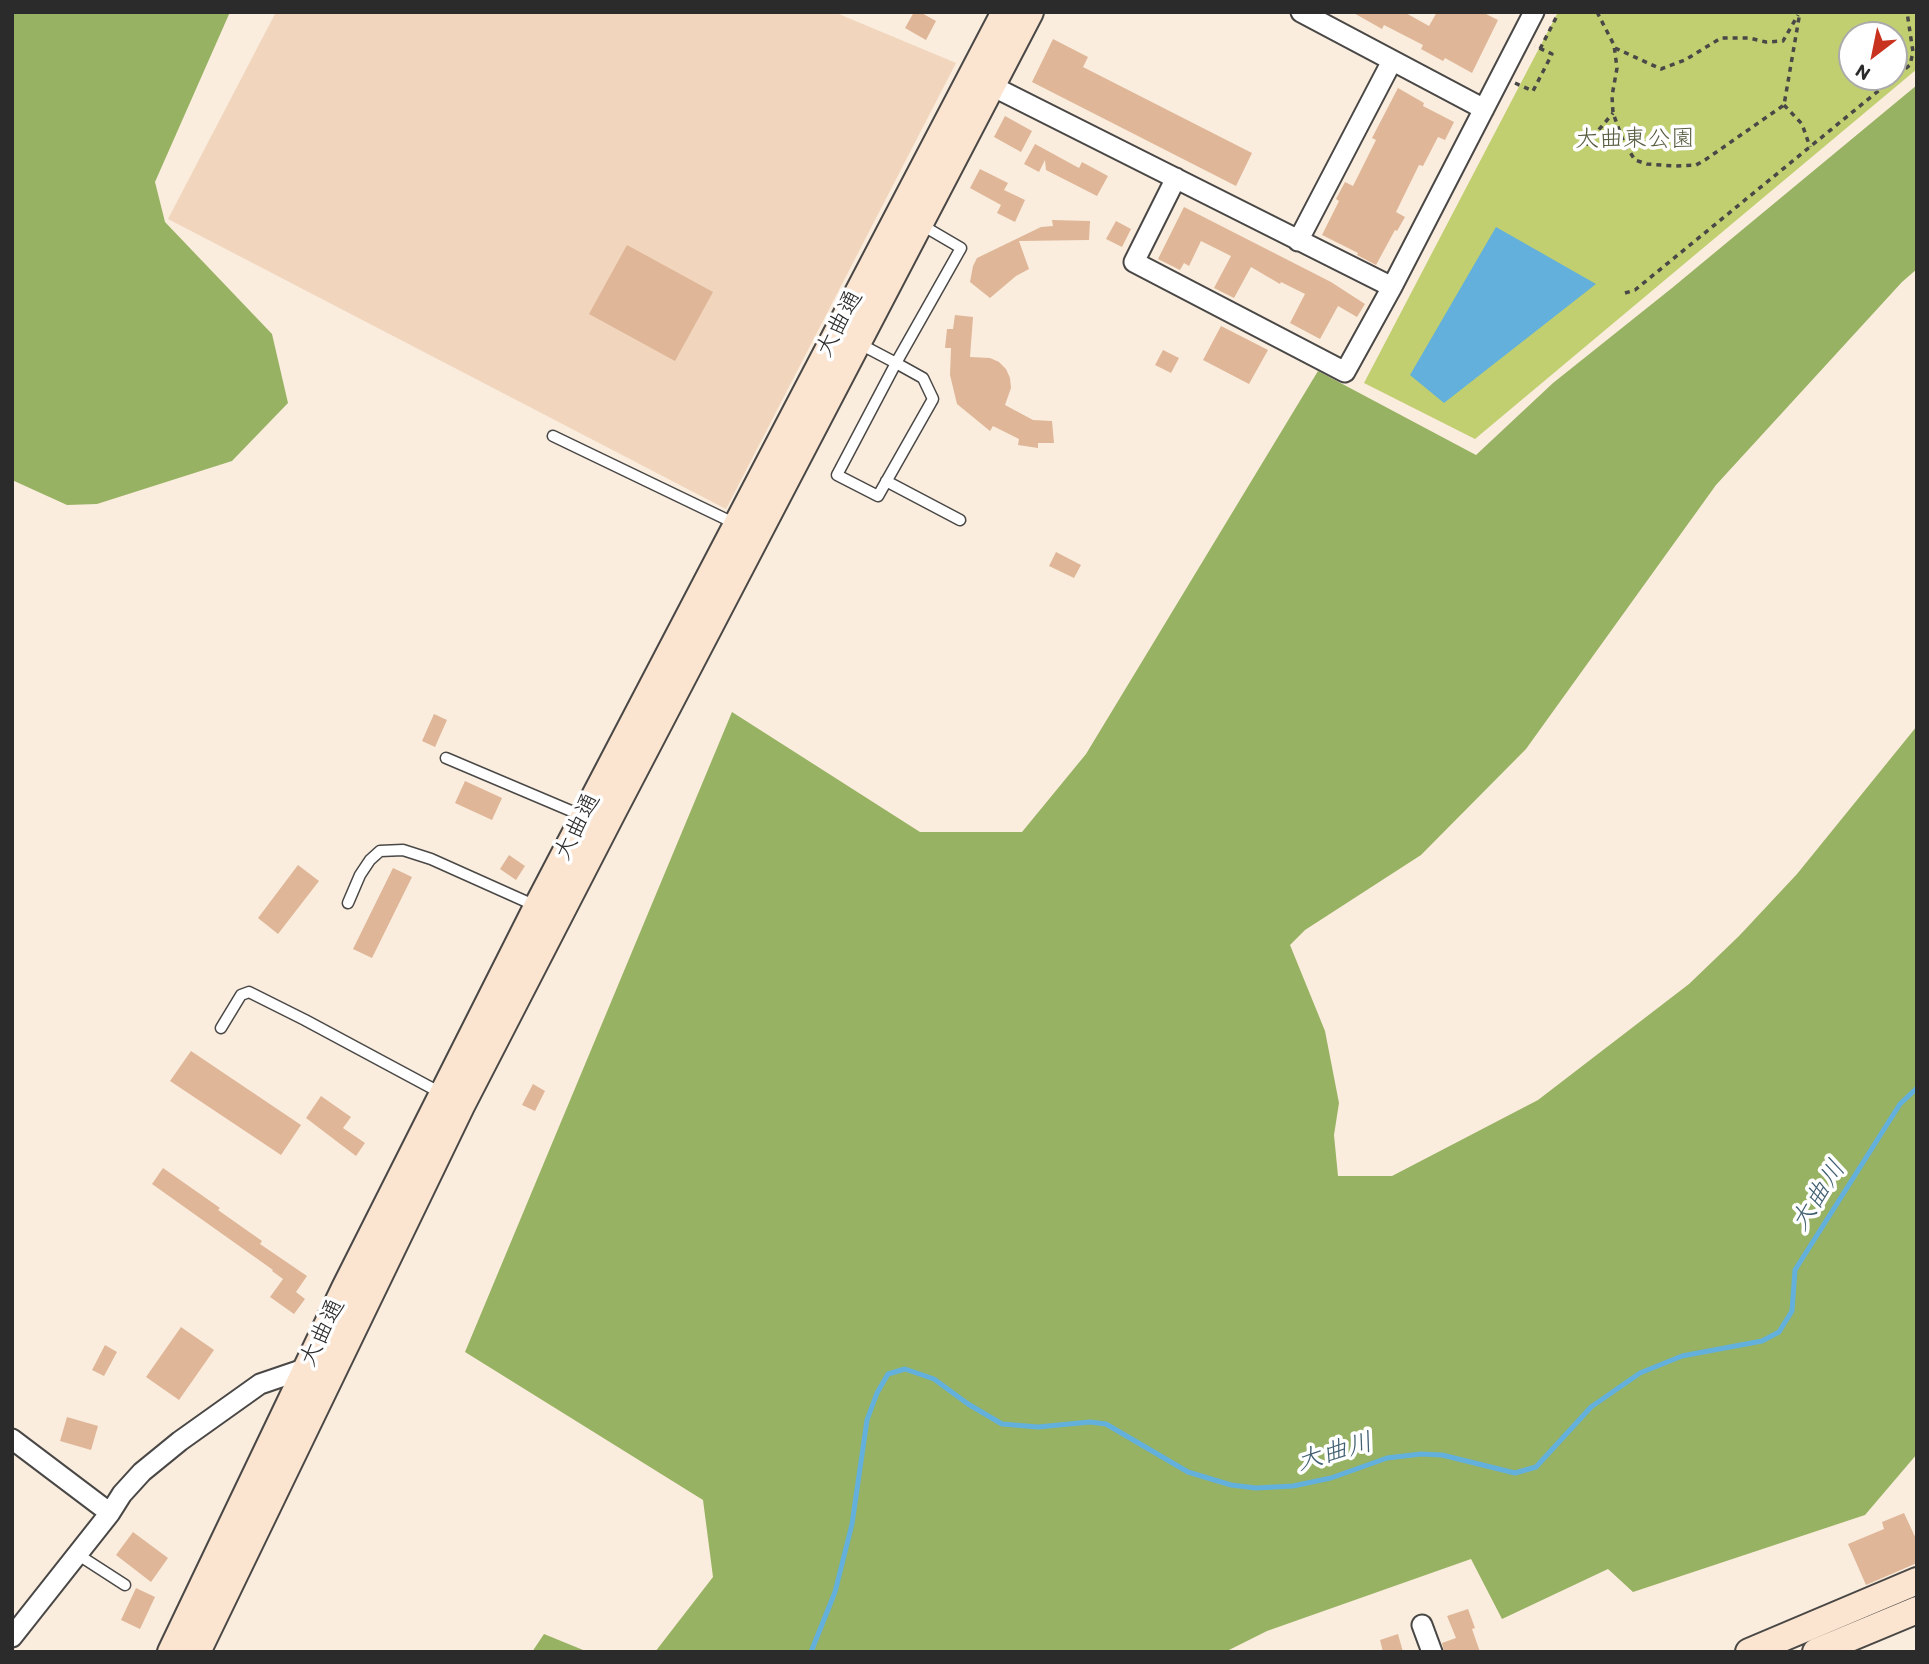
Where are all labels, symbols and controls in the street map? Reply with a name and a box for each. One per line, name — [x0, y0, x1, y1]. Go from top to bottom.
north arrow — [1838, 21, 1908, 91]
text: N — [1851, 59, 1874, 86]
park label: 大曲東公園 — [1575, 126, 1695, 154]
street label: 大曲通 — [810, 285, 870, 363]
street label: 大曲通 — [549, 788, 607, 866]
water label: 大曲川 — [1785, 1155, 1853, 1237]
street label: 大曲通 — [294, 1294, 352, 1372]
water label: 大曲川 — [1293, 1427, 1377, 1479]

